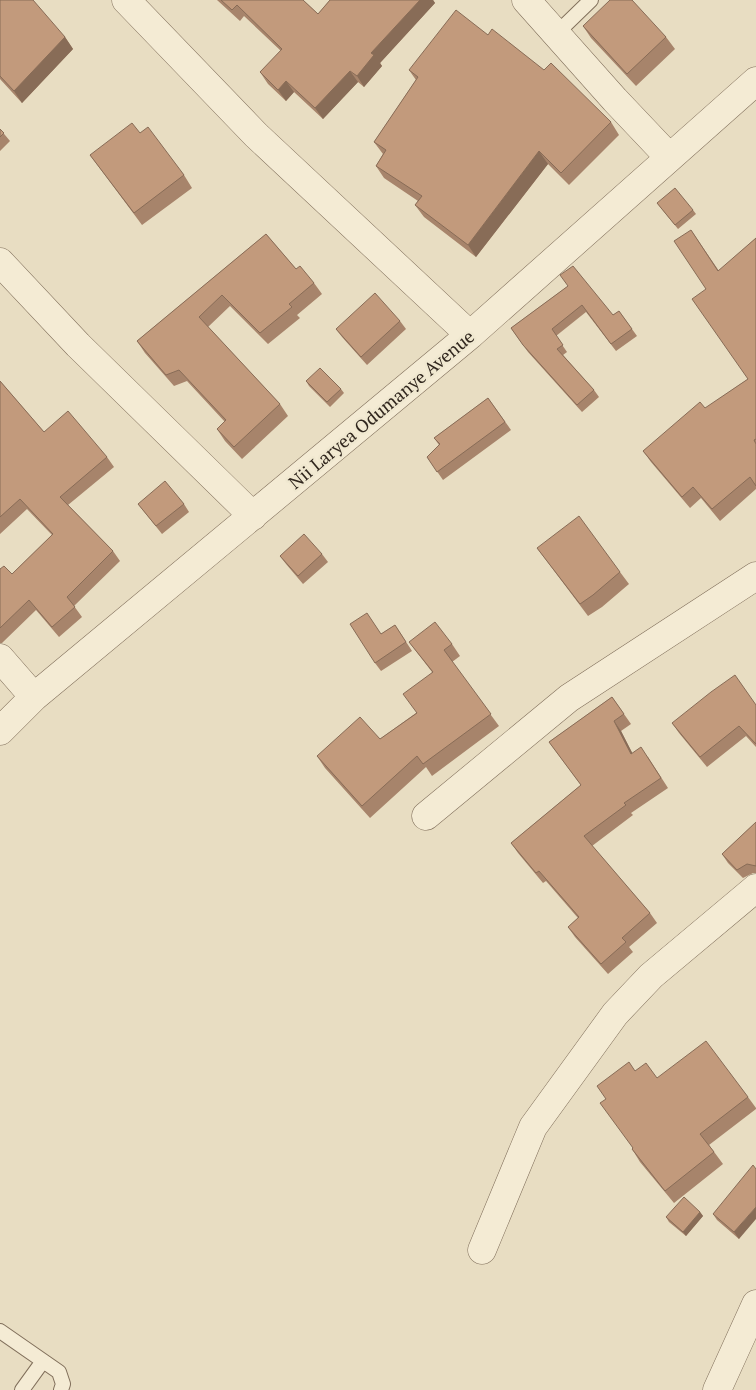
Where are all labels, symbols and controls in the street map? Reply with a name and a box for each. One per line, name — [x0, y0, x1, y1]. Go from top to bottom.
street label: Nii Laryea Odumanye Avenue — [283, 324, 479, 494]

